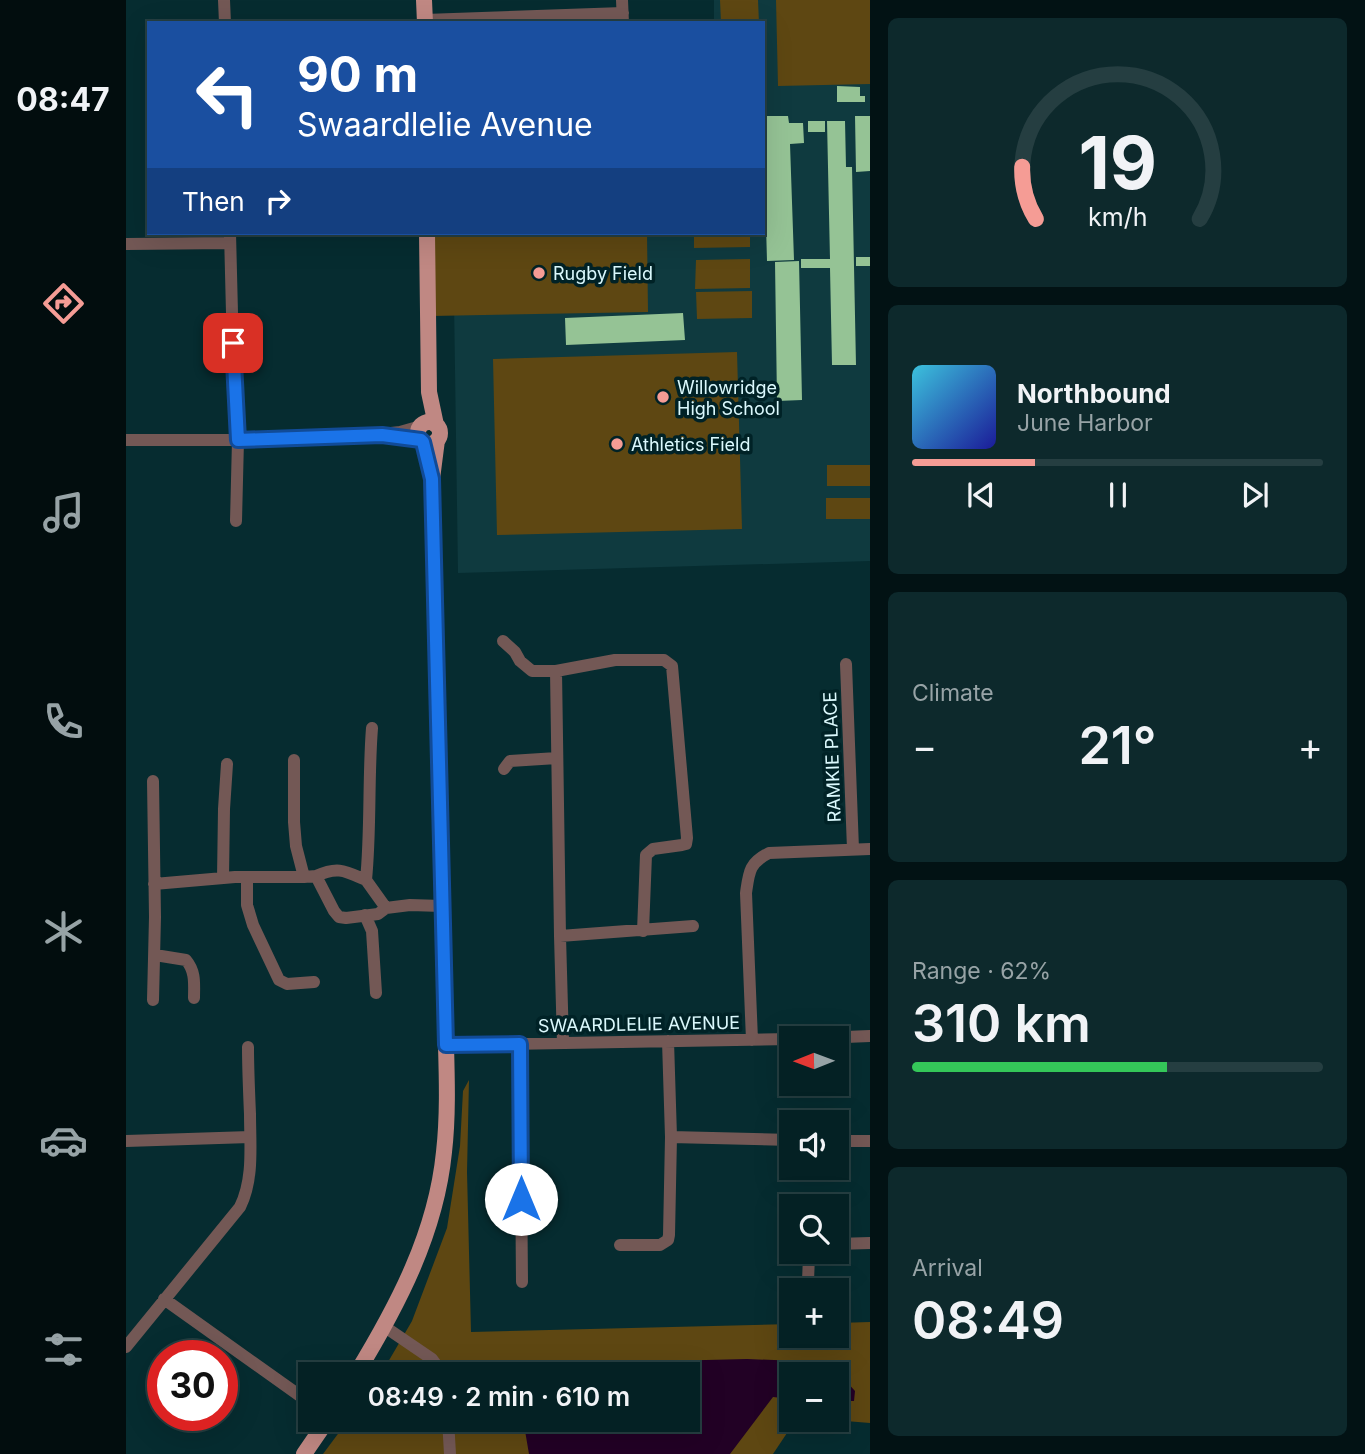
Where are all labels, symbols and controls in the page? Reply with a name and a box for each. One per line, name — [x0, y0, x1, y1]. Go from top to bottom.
text: 90 m — [297, 45, 418, 104]
icon: left — [182, 49, 273, 140]
text: 08:47 — [16, 80, 110, 119]
text: Swaardlelie Avenue — [297, 105, 593, 144]
text: 19 — [1078, 118, 1157, 207]
icon: right — [259, 182, 297, 220]
text: Then — [182, 186, 245, 217]
text: km/h — [1088, 201, 1147, 231]
place label: Rugby Field — [553, 263, 653, 284]
marker: Rugby Field — [531, 265, 547, 281]
icon: directions — [39, 279, 88, 328]
pin — [203, 313, 263, 373]
icon: arrive — [214, 324, 252, 362]
place label: Willowridge High School — [677, 377, 780, 419]
text: Northbound — [1017, 378, 1171, 409]
marker: Willowridge High School — [655, 389, 671, 405]
text: June Harbor — [1017, 409, 1153, 437]
place label: Athletics Field — [631, 434, 750, 455]
marker: Athletics Field — [609, 436, 625, 452]
icon: previous — [962, 476, 1000, 514]
icon: pause — [1099, 476, 1137, 514]
icon: next — [1236, 476, 1274, 514]
icon: music — [39, 488, 88, 537]
text: Climate — [912, 679, 994, 707]
street label: RAMKIE PLACE — [819, 691, 845, 823]
icon: phone — [39, 697, 88, 746]
text: 21° — [1078, 714, 1157, 777]
text: − — [912, 723, 937, 769]
text: + — [1298, 723, 1323, 769]
icon: climate — [39, 907, 88, 956]
text: Range · 62% — [912, 957, 1051, 985]
text: 310 km — [912, 992, 1091, 1055]
street label: SWAARDLELIE AVENUE — [538, 1012, 740, 1036]
north arrow — [779, 1026, 849, 1096]
map controls — [779, 1026, 849, 1432]
button: sound — [779, 1110, 849, 1180]
icon: car — [39, 1116, 88, 1165]
position arrow — [484, 1162, 558, 1236]
button: search — [779, 1194, 849, 1264]
text: Arrival — [912, 1254, 983, 1282]
button: + — [779, 1278, 849, 1348]
text: 08:49 — [912, 1289, 1064, 1352]
icon: filters — [39, 1325, 88, 1374]
speed limit sign: 30 — [147, 1340, 238, 1431]
button: − — [779, 1362, 849, 1432]
text: 08:49 · 2 min · 610 m — [368, 1381, 630, 1412]

